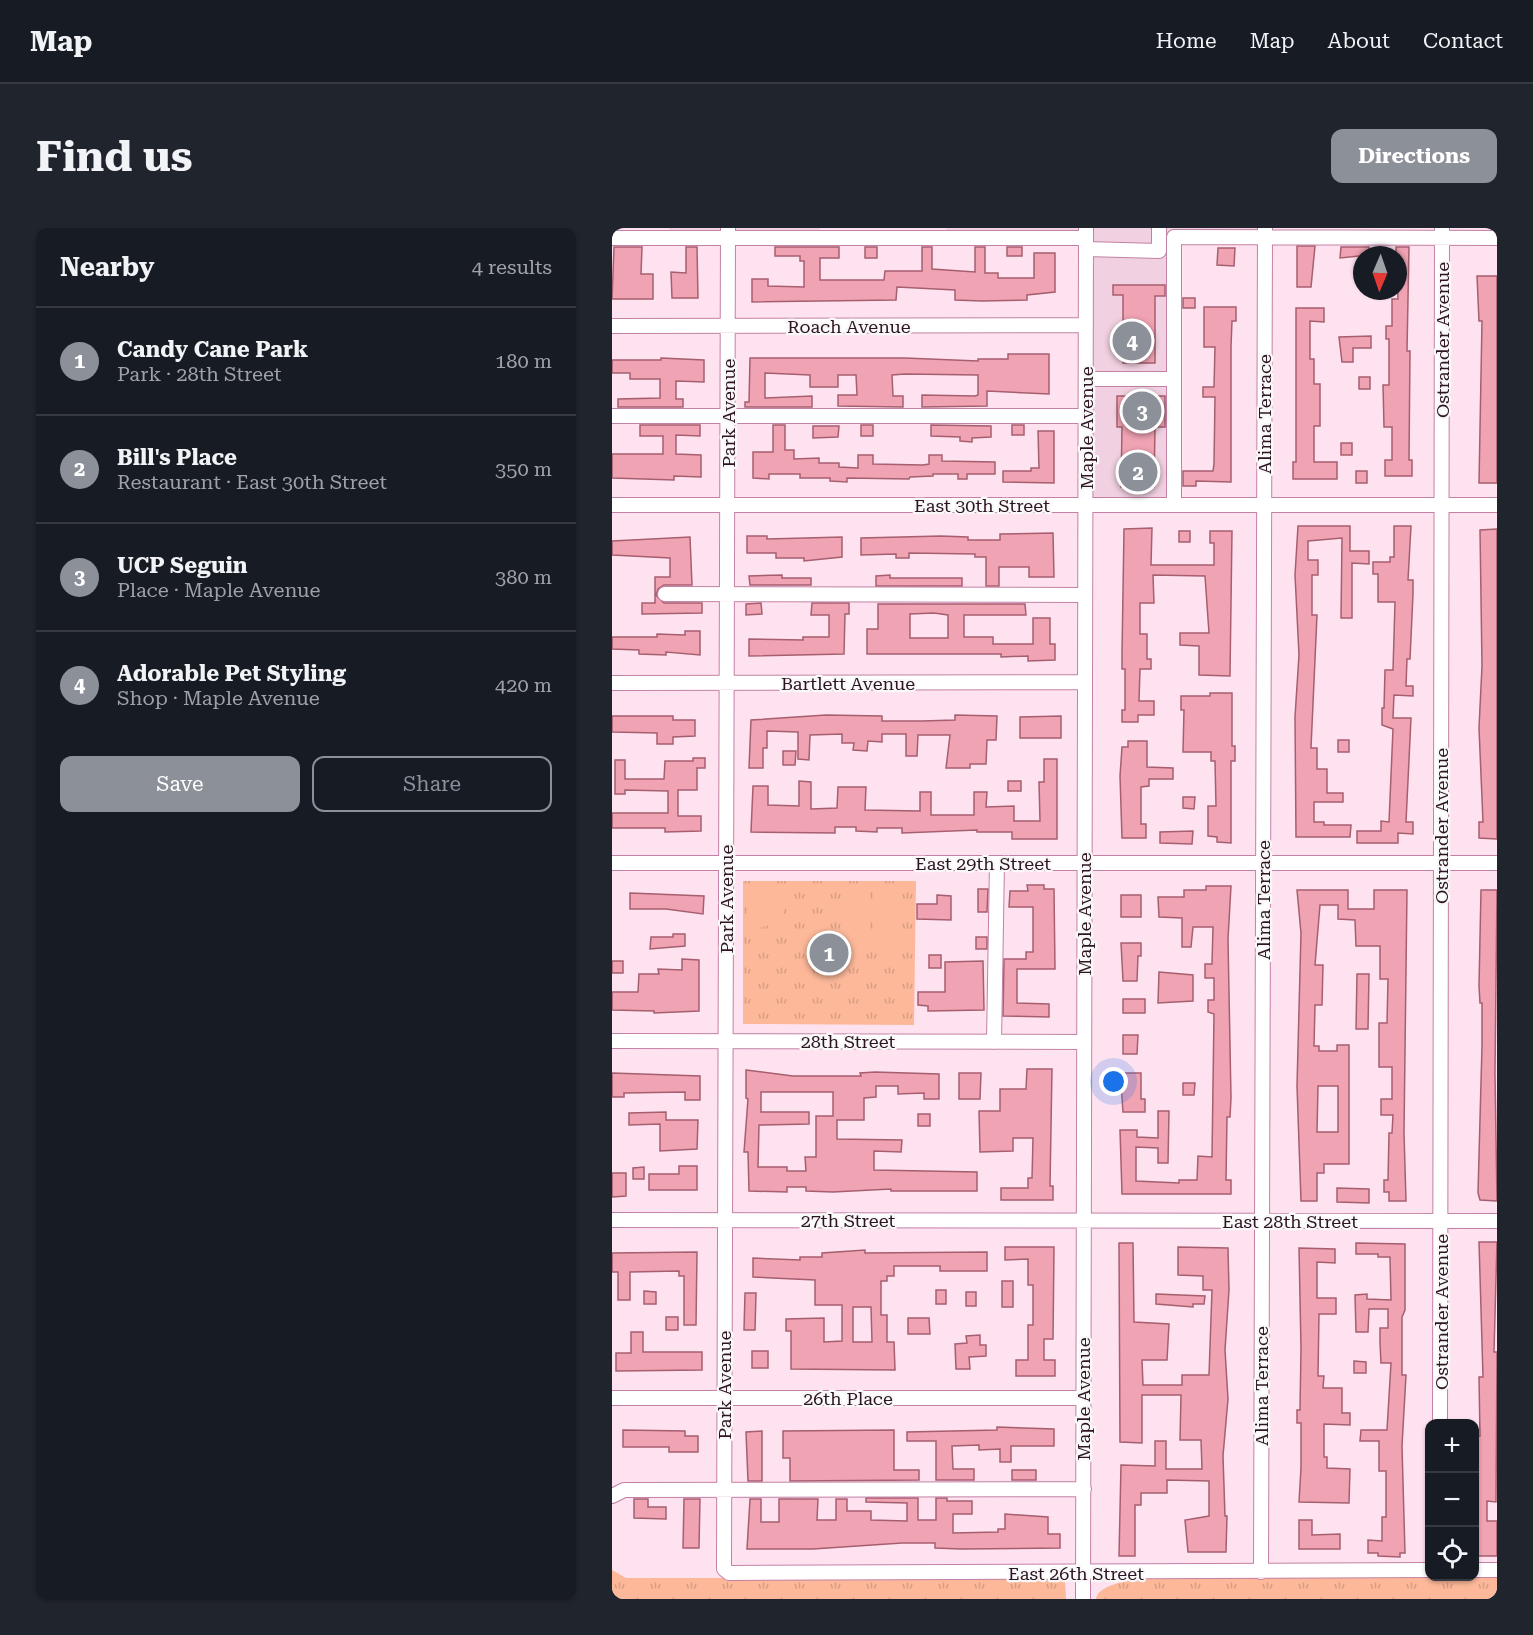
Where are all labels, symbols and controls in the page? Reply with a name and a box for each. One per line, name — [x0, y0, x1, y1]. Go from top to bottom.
text: Map — [30, 25, 92, 58]
text: Home — [1156, 29, 1217, 53]
text: Map — [1250, 29, 1295, 53]
text: About — [1328, 29, 1390, 53]
text: Contact — [1423, 29, 1503, 53]
button: Directions — [1331, 129, 1497, 183]
text: Find us — [36, 132, 193, 181]
north arrow — [1353, 246, 1407, 300]
text: Nearby — [60, 252, 154, 282]
text: 4 results — [472, 255, 552, 279]
street label: Ostrander Avenue — [1432, 262, 1453, 418]
street label: Roach Avenue — [787, 316, 911, 337]
pin: 4 — [1112, 318, 1152, 364]
text: Candy Cane Park — [117, 337, 308, 362]
text: 1 — [74, 349, 85, 373]
text: 180 m — [495, 349, 552, 373]
street label: Alima Terrace — [1254, 354, 1275, 474]
street label: Park Avenue — [718, 359, 739, 467]
text: Park · 28th Street — [117, 362, 281, 386]
street label: Maple Avenue — [1076, 366, 1097, 490]
pin: 3 — [1122, 388, 1162, 434]
text: Bill's Place — [117, 445, 237, 470]
pin: 2 — [1118, 450, 1158, 494]
text: 2 — [74, 457, 85, 481]
text: 350 m — [495, 457, 552, 481]
text: Restaurant · East 30th Street — [117, 470, 387, 494]
street label: East 30th Street — [914, 495, 1050, 516]
text: UCP Seguin — [117, 553, 247, 578]
text: 3 — [74, 565, 85, 589]
text: 380 m — [495, 565, 552, 589]
text: Place · Maple Avenue — [117, 578, 321, 602]
text: Adorable Pet Styling — [117, 661, 346, 686]
text: 4 — [74, 673, 85, 697]
text: 420 m — [495, 673, 552, 697]
street label: Bartlett Avenue — [781, 673, 915, 694]
text: Shop · Maple Avenue — [117, 686, 320, 710]
street label: Ostrander Avenue — [1431, 748, 1452, 904]
button: Save — [60, 756, 300, 812]
button: Share — [312, 756, 552, 812]
street label: Alima Terrace — [1253, 840, 1274, 960]
street label: Park Avenue — [716, 845, 737, 953]
street label: Maple Avenue — [1074, 852, 1095, 976]
street label: East 29th Street — [915, 853, 1051, 874]
pin: 1 — [810, 930, 848, 976]
street label: 28th Street — [801, 1031, 896, 1052]
your location — [1099, 1067, 1128, 1096]
street label: 27th Street — [801, 1210, 896, 1231]
street label: East 28th Street — [1222, 1211, 1358, 1232]
street label: Ostrander Avenue — [1431, 1234, 1452, 1390]
street label: Alima Terrace — [1251, 1326, 1272, 1446]
street label: Park Avenue — [714, 1331, 735, 1439]
street label: Maple Avenue — [1073, 1337, 1094, 1461]
street label: 26th Place — [803, 1388, 893, 1409]
map controls — [1425, 1419, 1479, 1581]
button: + — [1425, 1419, 1479, 1473]
button: − — [1425, 1473, 1479, 1527]
button: locate — [1425, 1527, 1479, 1581]
street label: East 26th Street — [1008, 1563, 1144, 1584]

